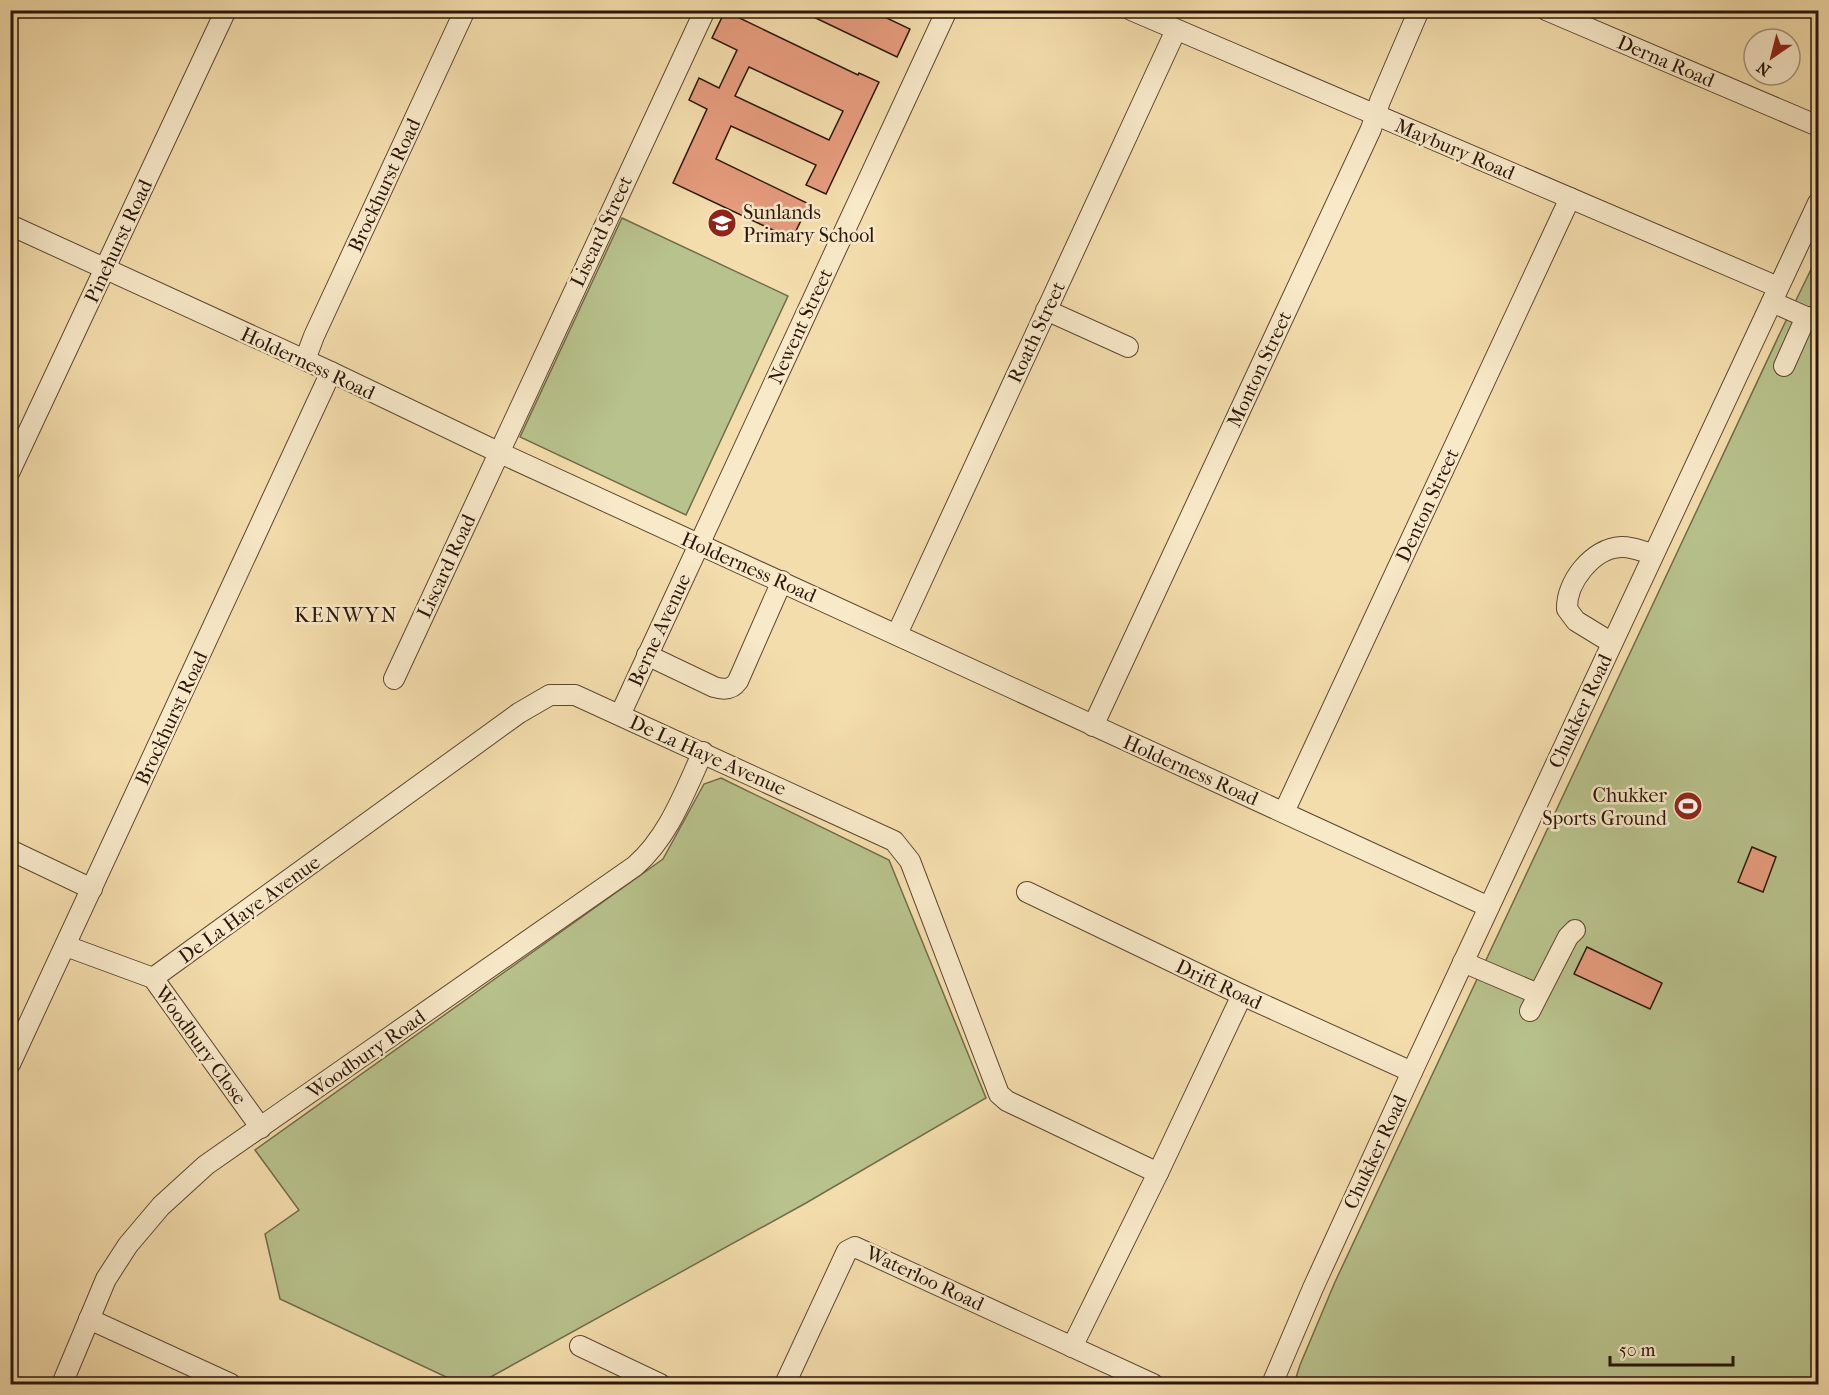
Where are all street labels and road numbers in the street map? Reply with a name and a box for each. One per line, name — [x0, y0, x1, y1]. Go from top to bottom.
street label: Derna Road — [1614, 31, 1719, 93]
street label: Brockhurst Road — [343, 114, 426, 256]
street label: Maybury Road — [1392, 114, 1519, 185]
street label: Liscard Street — [566, 172, 637, 290]
street label: Pinehurst Road — [80, 175, 158, 307]
street label: Newent Street — [764, 265, 837, 388]
street label: Roath Street — [1003, 278, 1070, 387]
street label: Monton Street — [1223, 308, 1296, 431]
street label: Holderness Road — [237, 322, 379, 405]
street label: Denton Street — [1391, 445, 1464, 566]
street label: Liscard Road — [412, 510, 481, 622]
street label: Holderness Road — [678, 527, 821, 608]
street label: Berne Avenue — [623, 570, 696, 690]
street label: Brockhurst Road — [130, 647, 213, 789]
street label: Chukker Road — [1544, 649, 1617, 772]
street label: De La Haye Avenue — [626, 711, 790, 800]
street label: Holderness Road — [1120, 730, 1263, 811]
street label: De La Haye Avenue — [174, 850, 324, 968]
street label: Drift Road — [1172, 955, 1266, 1015]
street label: Woodbury Close — [149, 981, 251, 1109]
street label: Woodbury Road — [302, 1004, 431, 1104]
street label: Chukker Road — [1339, 1090, 1412, 1213]
street label: Waterloo Road — [861, 1241, 988, 1316]

